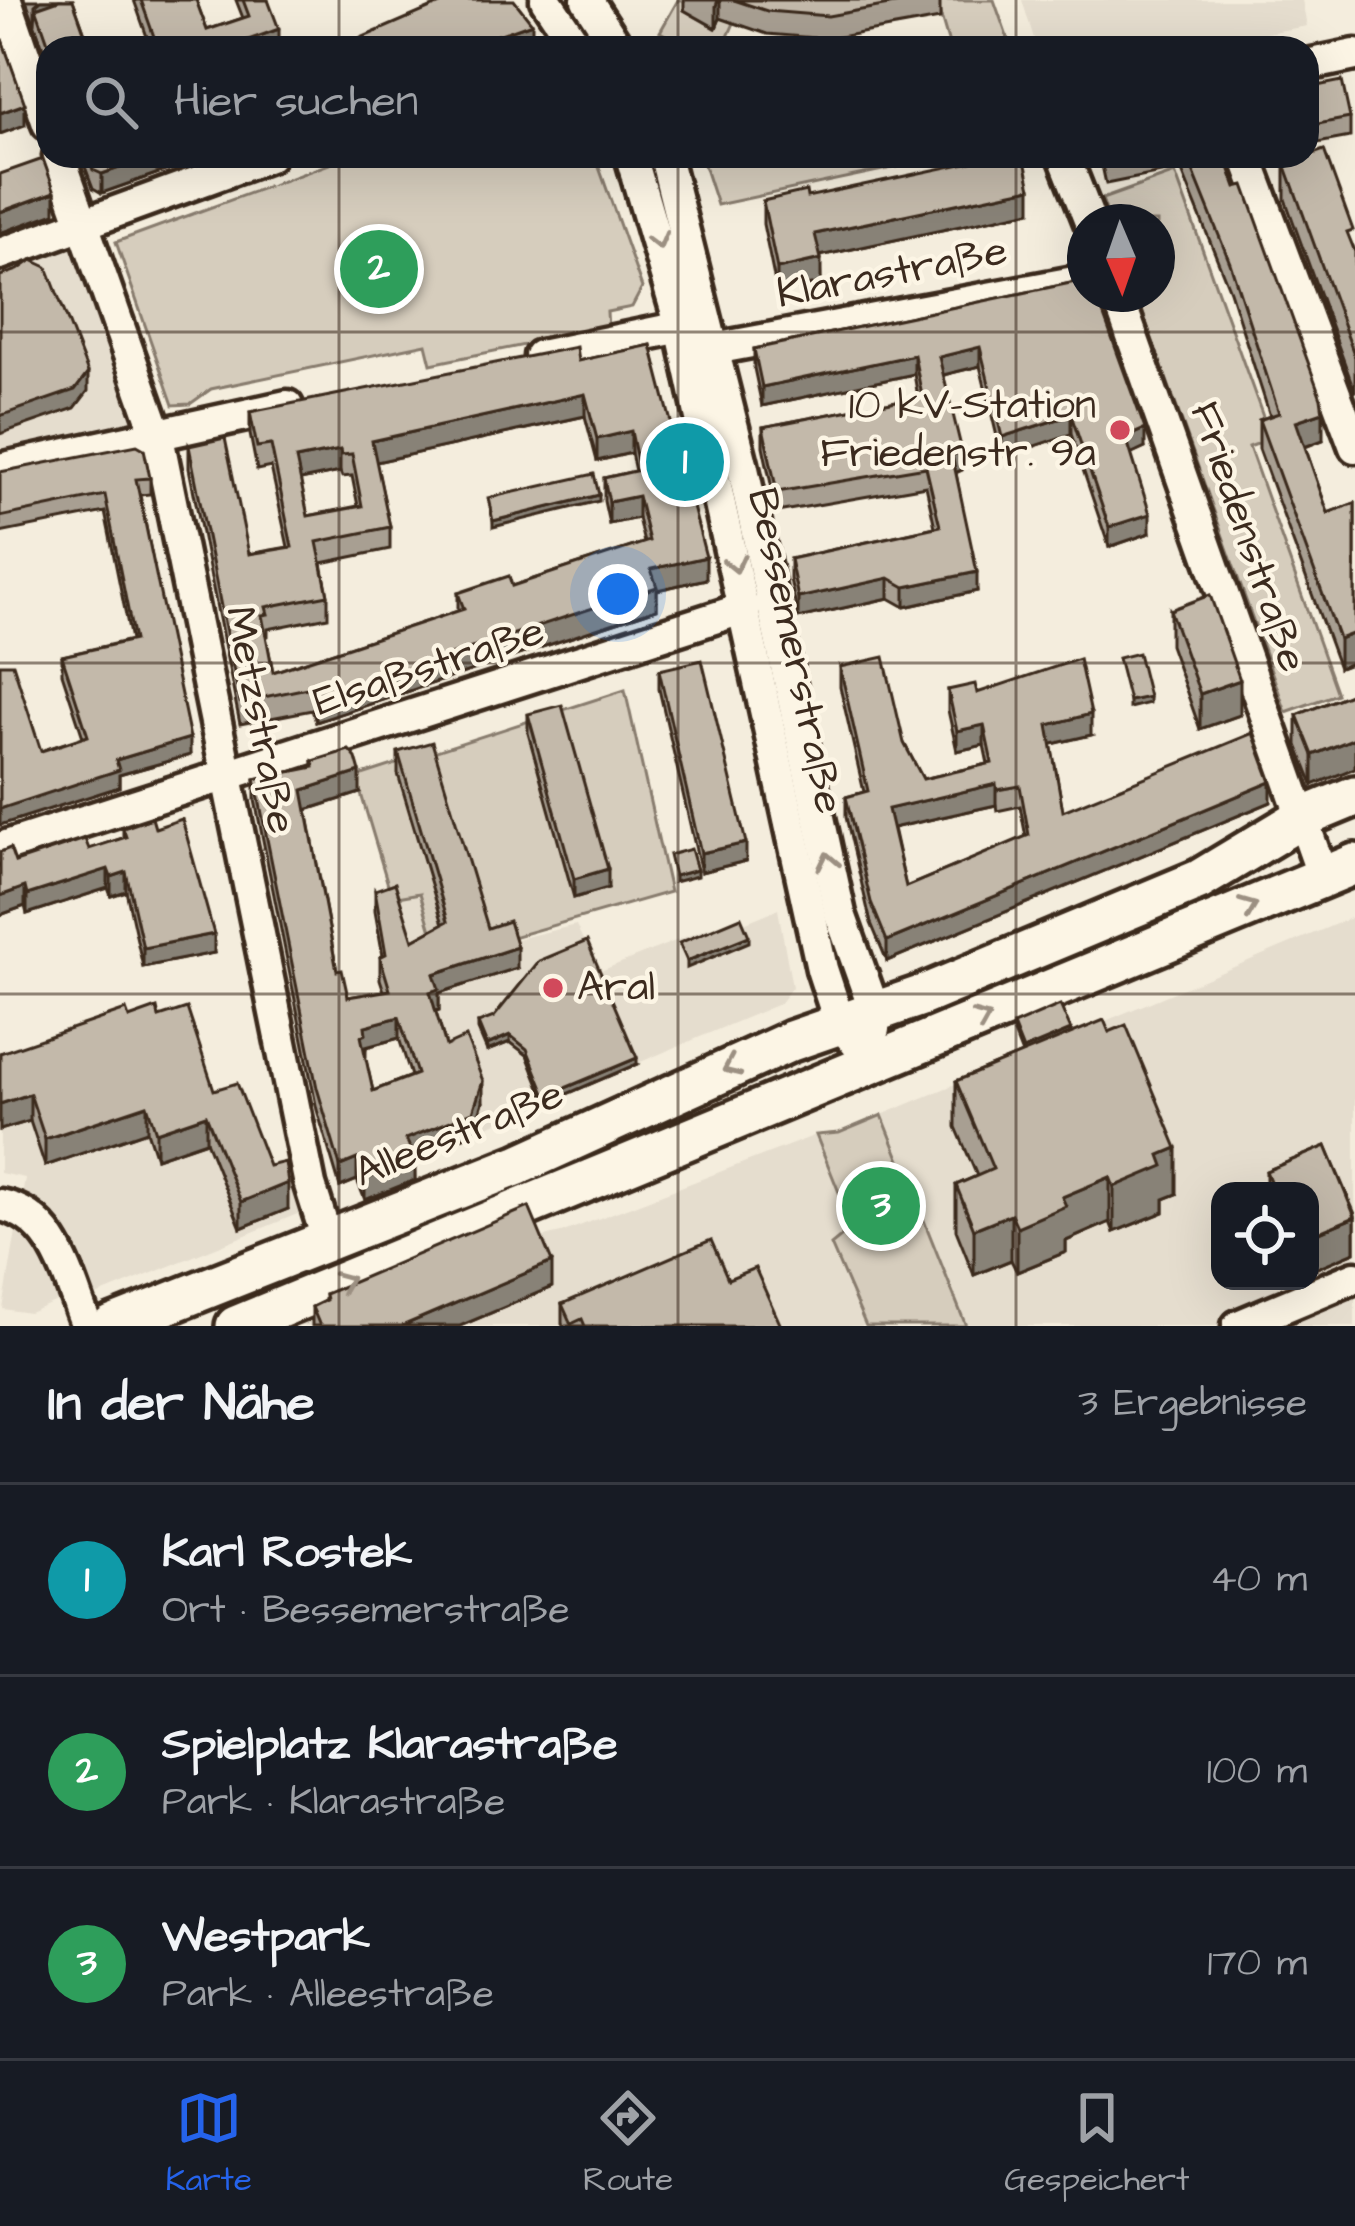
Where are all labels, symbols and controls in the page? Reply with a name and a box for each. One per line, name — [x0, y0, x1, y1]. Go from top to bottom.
search box — [36, 36, 1319, 168]
icon: search — [78, 69, 144, 135]
text: Hier suchen — [174, 71, 418, 133]
north arrow — [1067, 204, 1175, 312]
street label: Klarastraße — [772, 222, 1012, 324]
pin: 2 — [340, 224, 418, 314]
one-way arrow — [644, 230, 669, 250]
place label: 10 kV-Station Friedenstr. 9a — [820, 377, 1096, 483]
street label: Friedenstraße — [1175, 394, 1321, 680]
pin: 1 — [646, 417, 724, 507]
marker: 10 kV-Station Friedenstr. 9a — [1107, 417, 1133, 443]
street label: Bessemerstraße — [732, 483, 858, 819]
one-way arrow — [721, 553, 746, 573]
your location — [588, 564, 648, 624]
street label: Metzstraße — [210, 601, 310, 839]
street label: Elsaßstraße — [306, 602, 552, 732]
one-way arrow — [817, 851, 842, 871]
one-way arrow — [1238, 896, 1259, 921]
place label: Aral — [577, 959, 655, 1017]
marker: Aral — [540, 975, 566, 1001]
one-way arrow — [970, 1010, 991, 1034]
one-way arrow — [722, 1053, 744, 1077]
street label: Alleestraße — [346, 1066, 572, 1202]
pin: 3 — [842, 1161, 920, 1251]
map controls — [1211, 1182, 1319, 1290]
button: locate — [1211, 1182, 1319, 1290]
one-way arrow — [333, 1271, 354, 1295]
text: In der Nähe — [48, 1369, 315, 1440]
text: 3 Ergebnisse — [1078, 1377, 1307, 1431]
text: Karl Rostek — [162, 1522, 412, 1584]
text: 1 — [85, 1553, 90, 1607]
text: 40 m — [1210, 1553, 1307, 1607]
text: Ort · Bessemerstraße — [162, 1584, 570, 1638]
text: Spielplatz Klarastraße — [162, 1714, 618, 1776]
text: 2 — [76, 1745, 98, 1799]
text: 100 m — [1207, 1745, 1307, 1799]
text: Park · Klarastraße — [162, 1776, 505, 1830]
text: Westpark — [162, 1906, 370, 1968]
text: 3 — [77, 1937, 97, 1991]
text: 170 m — [1207, 1937, 1307, 1991]
text: Park · Alleestraße — [162, 1968, 494, 2022]
tab: Karte — [166, 2085, 252, 2203]
tab: Route — [583, 2085, 673, 2203]
tab: Gespeichert — [1004, 2085, 1189, 2203]

